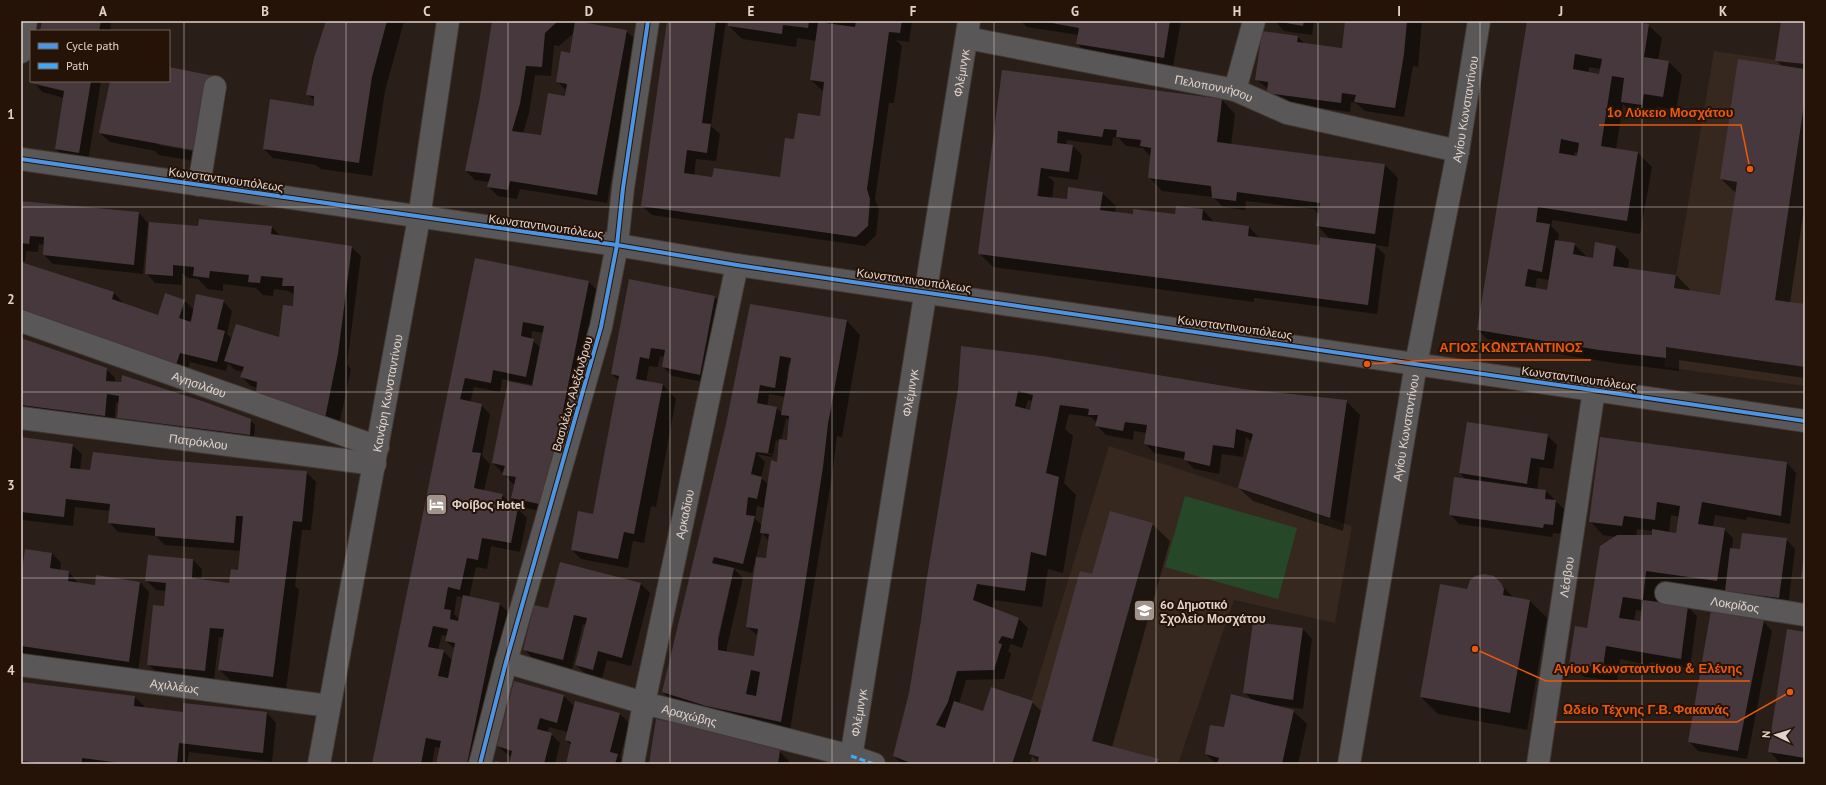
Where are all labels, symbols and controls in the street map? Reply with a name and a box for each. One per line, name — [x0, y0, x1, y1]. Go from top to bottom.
text: A — [99, 3, 107, 20]
text: B — [261, 3, 269, 20]
text: C — [423, 3, 431, 20]
text: D — [585, 3, 593, 20]
text: E — [748, 3, 755, 20]
text: F — [910, 3, 917, 20]
text: G — [1071, 3, 1079, 20]
text: H — [1233, 3, 1241, 20]
text: I — [1397, 3, 1401, 20]
text: J — [1558, 3, 1563, 20]
text: K — [1719, 3, 1727, 20]
legend — [30, 30, 170, 82]
text: Cycle path — [66, 38, 119, 53]
street label: Φλέμινγκ — [949, 47, 972, 98]
street label: Αγίου Κωνσταντίνου — [1448, 55, 1481, 164]
text: Path — [66, 58, 89, 73]
street label: Πελοποννήσου — [1173, 71, 1256, 105]
callout: 1ο Λύκειο Μοσχάτου — [1599, 100, 1741, 125]
text: 1ο Λύκειο Μοσχάτου — [1607, 104, 1734, 121]
text: 1 — [7, 106, 15, 123]
street label: Κωνσταντινουπόλεως — [168, 164, 285, 195]
street label: Κωνσταντινουπόλεως — [488, 211, 605, 242]
street label: Κωνσταντινουπόλεως — [856, 265, 973, 296]
text: 2 — [7, 291, 15, 308]
street label: Κωνσταντινουπόλεως — [1177, 312, 1294, 343]
street label: Κανάρη Κωνσταντίνου — [369, 333, 405, 453]
street label: Βασιλέως Αλεξάνδρου — [548, 335, 596, 453]
callout: ΑΓΙΟΣ ΚΩΝΣΤΑΝΤΙΝΟΣ — [1432, 335, 1591, 360]
text: ΑΓΙΟΣ ΚΩΝΣΤΑΝΤΙΝΟΣ — [1439, 339, 1583, 356]
street label: Κωνσταντινουπόλεως — [1521, 363, 1638, 394]
street label: Αγησιλάου — [170, 367, 228, 400]
street label: Φλέμινγκ — [898, 367, 921, 418]
street label: Αγίου Κωνσταντίνου — [1389, 373, 1422, 482]
street label: Πατρόκλου — [168, 430, 229, 452]
text: 3 — [7, 477, 15, 494]
street label: Αρκαδίου — [672, 488, 697, 540]
hotel icon: Φοίβος Hotel — [423, 491, 449, 517]
place label: Φοίβος Hotel — [452, 497, 525, 512]
street label: Λέσβου — [1556, 556, 1576, 598]
street label: Λοκρίδος — [1710, 593, 1761, 615]
place label: 6ο Δημοτικό Σχολείο Μοσχάτου — [1160, 597, 1266, 626]
school or university icon: 6ο Δημοτικό Σχολείο Μοσχάτου — [1131, 598, 1157, 624]
callout: Αγίου Κωνσταντίνου & Ελένης — [1546, 656, 1750, 681]
text: Αγίου Κωνσταντίνου & Ελένης — [1554, 660, 1742, 677]
text: 4 — [7, 662, 15, 679]
street label: Αχιλλέως — [149, 675, 200, 696]
street label: Φλέμινγκ — [847, 687, 870, 738]
callout: Ωδείο Τέχνης Γ.Β. Φακανάς — [1554, 697, 1737, 722]
street label: Αραχώβης — [660, 700, 719, 729]
text: Ωδείο Τέχνης Γ.Β. Φακανάς — [1563, 701, 1729, 718]
north arrow — [1756, 715, 1796, 755]
text: N — [1759, 730, 1773, 738]

